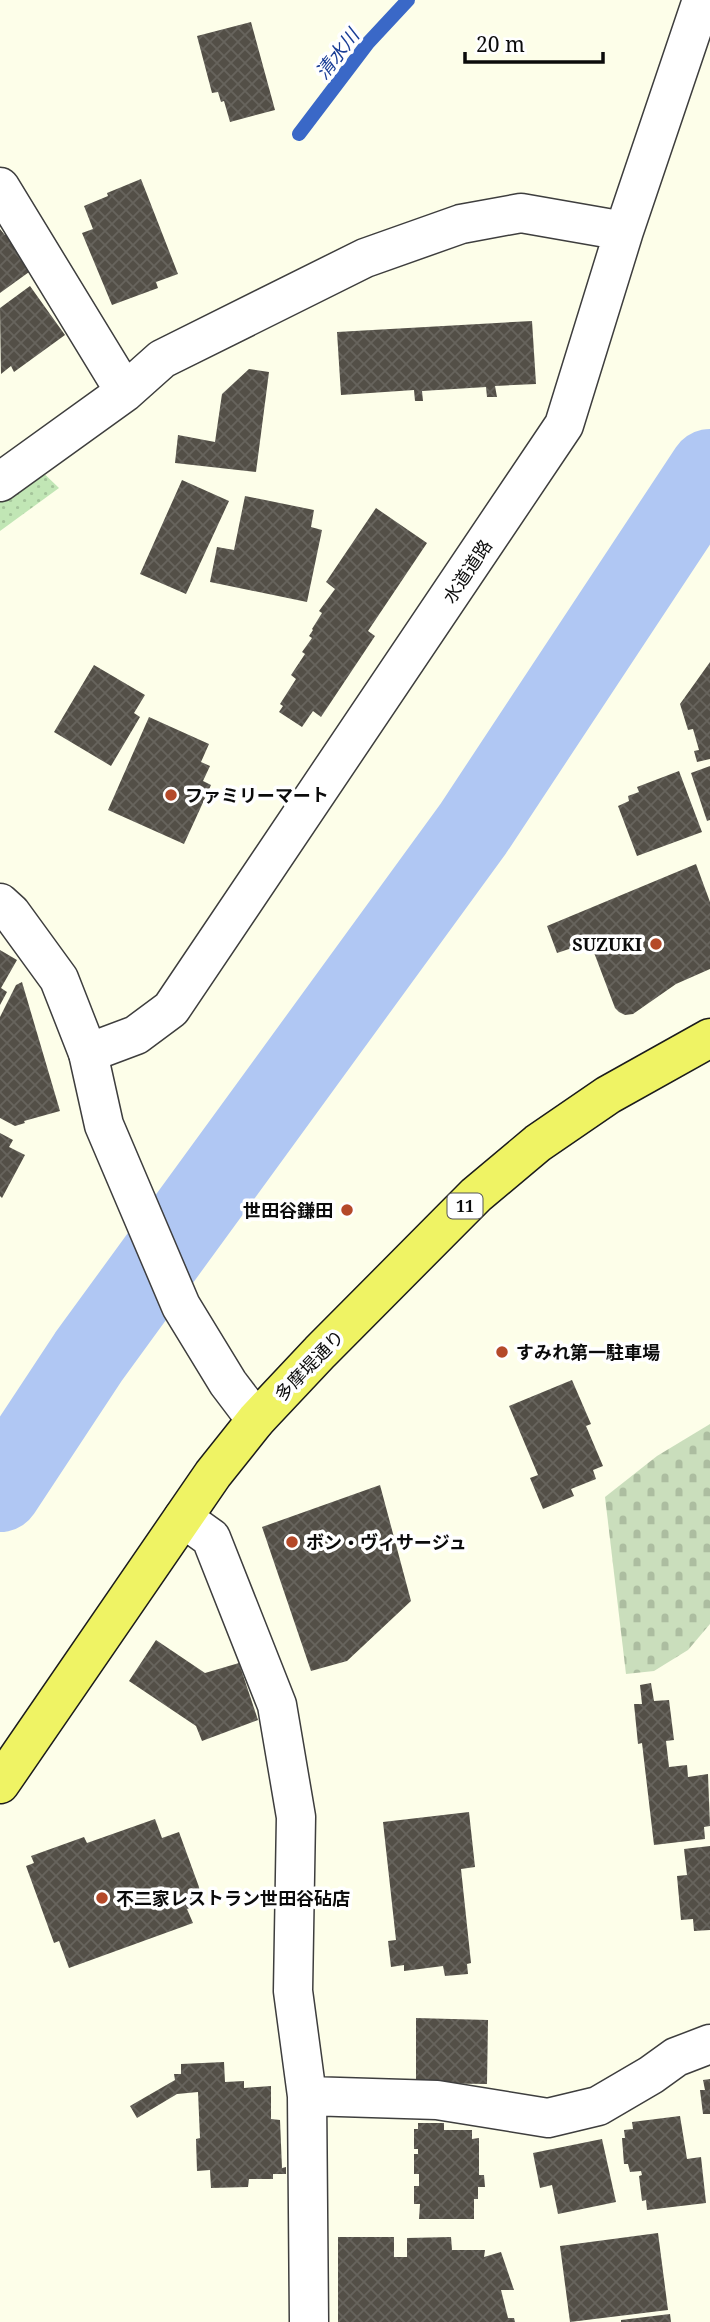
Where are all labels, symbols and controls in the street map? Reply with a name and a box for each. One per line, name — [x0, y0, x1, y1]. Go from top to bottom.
scale bar — [465, 21, 603, 65]
water label: 清水川 — [309, 22, 366, 84]
text: 20 m — [476, 30, 525, 58]
street label: 水道道路 — [437, 534, 497, 608]
place label: ファミリーマート — [185, 783, 329, 807]
marker: ファミリーマート — [163, 787, 179, 803]
place label: SUZUKI — [572, 932, 642, 956]
marker: SUZUKI — [648, 936, 664, 952]
road number: 11 — [448, 1194, 482, 1218]
place label: 世田谷鎌田 — [243, 1198, 333, 1222]
marker: 世田谷鎌田 — [339, 1202, 355, 1218]
street label: 多摩堤通り — [269, 1324, 349, 1406]
place label: すみれ第一駐車場 — [516, 1340, 660, 1364]
marker: すみれ第一駐車場 — [494, 1344, 510, 1360]
place label: ボン・ヴィサージュ — [306, 1530, 466, 1554]
marker: ボン・ヴィサージュ — [284, 1534, 300, 1550]
place label: 不二家レストラン世田谷砧店 — [116, 1886, 350, 1910]
marker: 不二家レストラン世田谷砧店 — [94, 1890, 110, 1906]

